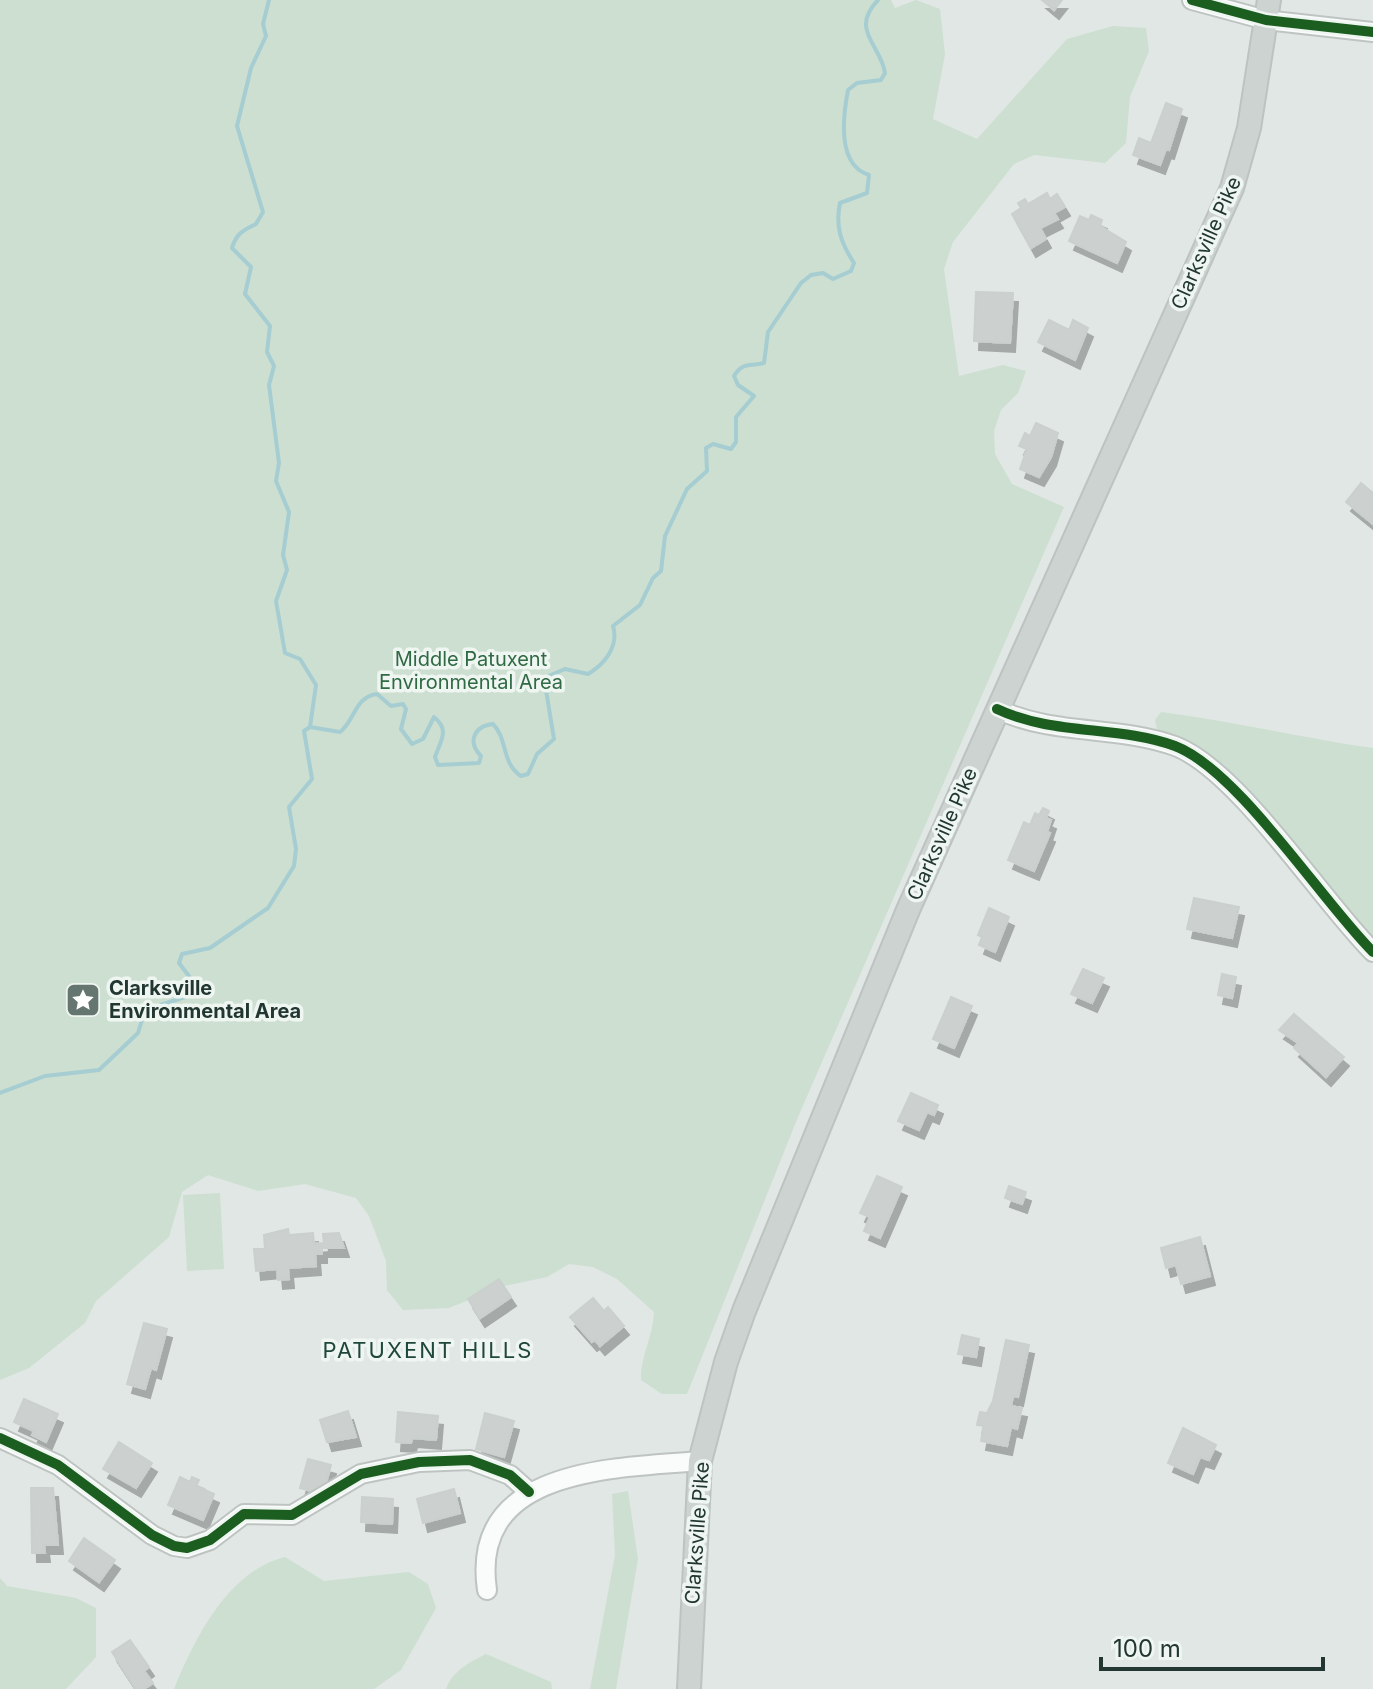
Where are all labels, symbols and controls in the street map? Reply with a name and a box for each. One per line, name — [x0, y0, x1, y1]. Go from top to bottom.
street label: Clarksville Pike — [1166, 173, 1246, 313]
park label: Middle Patuxent Environmental Area — [379, 647, 563, 694]
street label: Clarksville Pike — [902, 764, 982, 904]
place label: Clarksville Environmental Area — [109, 976, 301, 1023]
place icon: Clarksville Environmental Area — [64, 981, 102, 1019]
district label: PATUXENT HILLS — [323, 1337, 533, 1363]
street label: Clarksville Pike — [680, 1461, 714, 1605]
scale bar — [1101, 1621, 1323, 1671]
text: 100 m — [1113, 1634, 1181, 1663]

